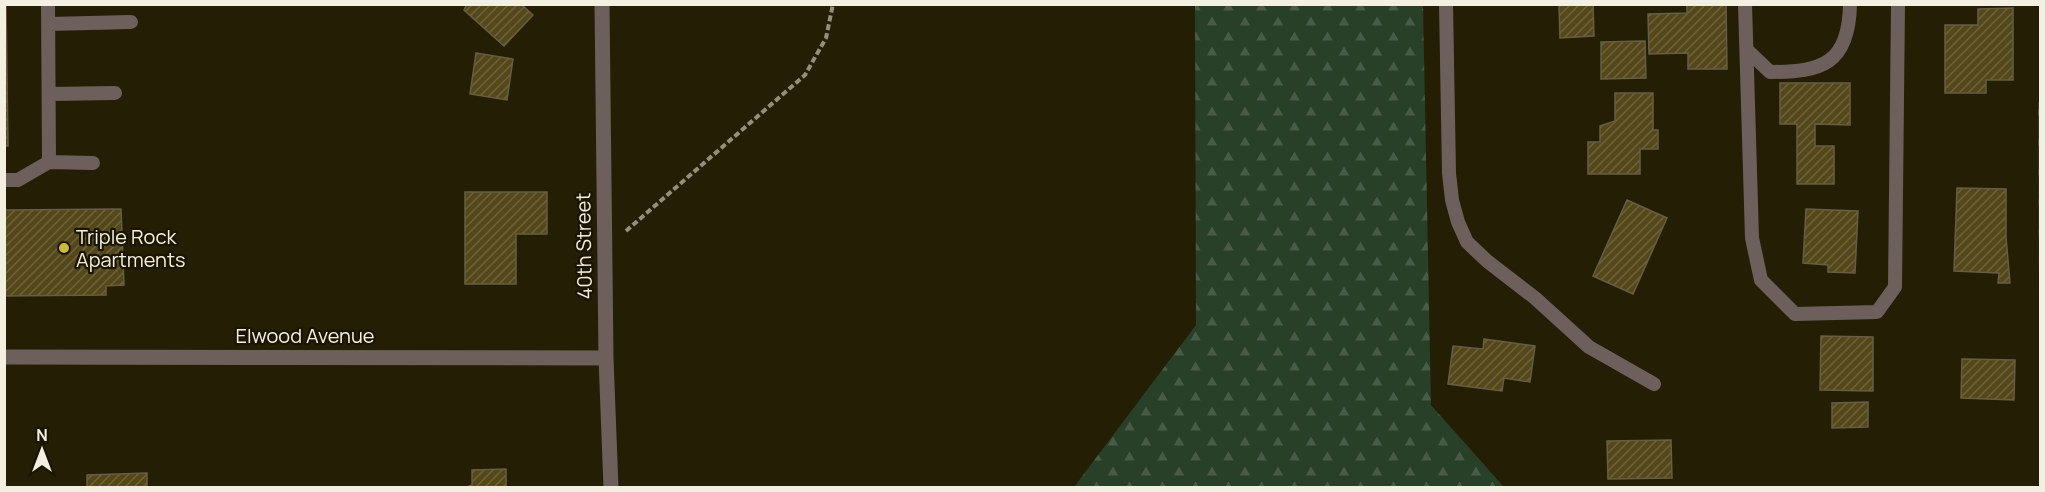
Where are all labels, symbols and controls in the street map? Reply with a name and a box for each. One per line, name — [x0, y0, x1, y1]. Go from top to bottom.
street label: 40th Street — [569, 192, 598, 300]
place label: Triple Rock Apartments — [76, 223, 186, 273]
marker: Triple Rock Apartments — [57, 241, 71, 255]
street label: Elwood Avenue — [236, 322, 375, 349]
north arrow — [12, 420, 72, 480]
text: N — [36, 424, 48, 446]

